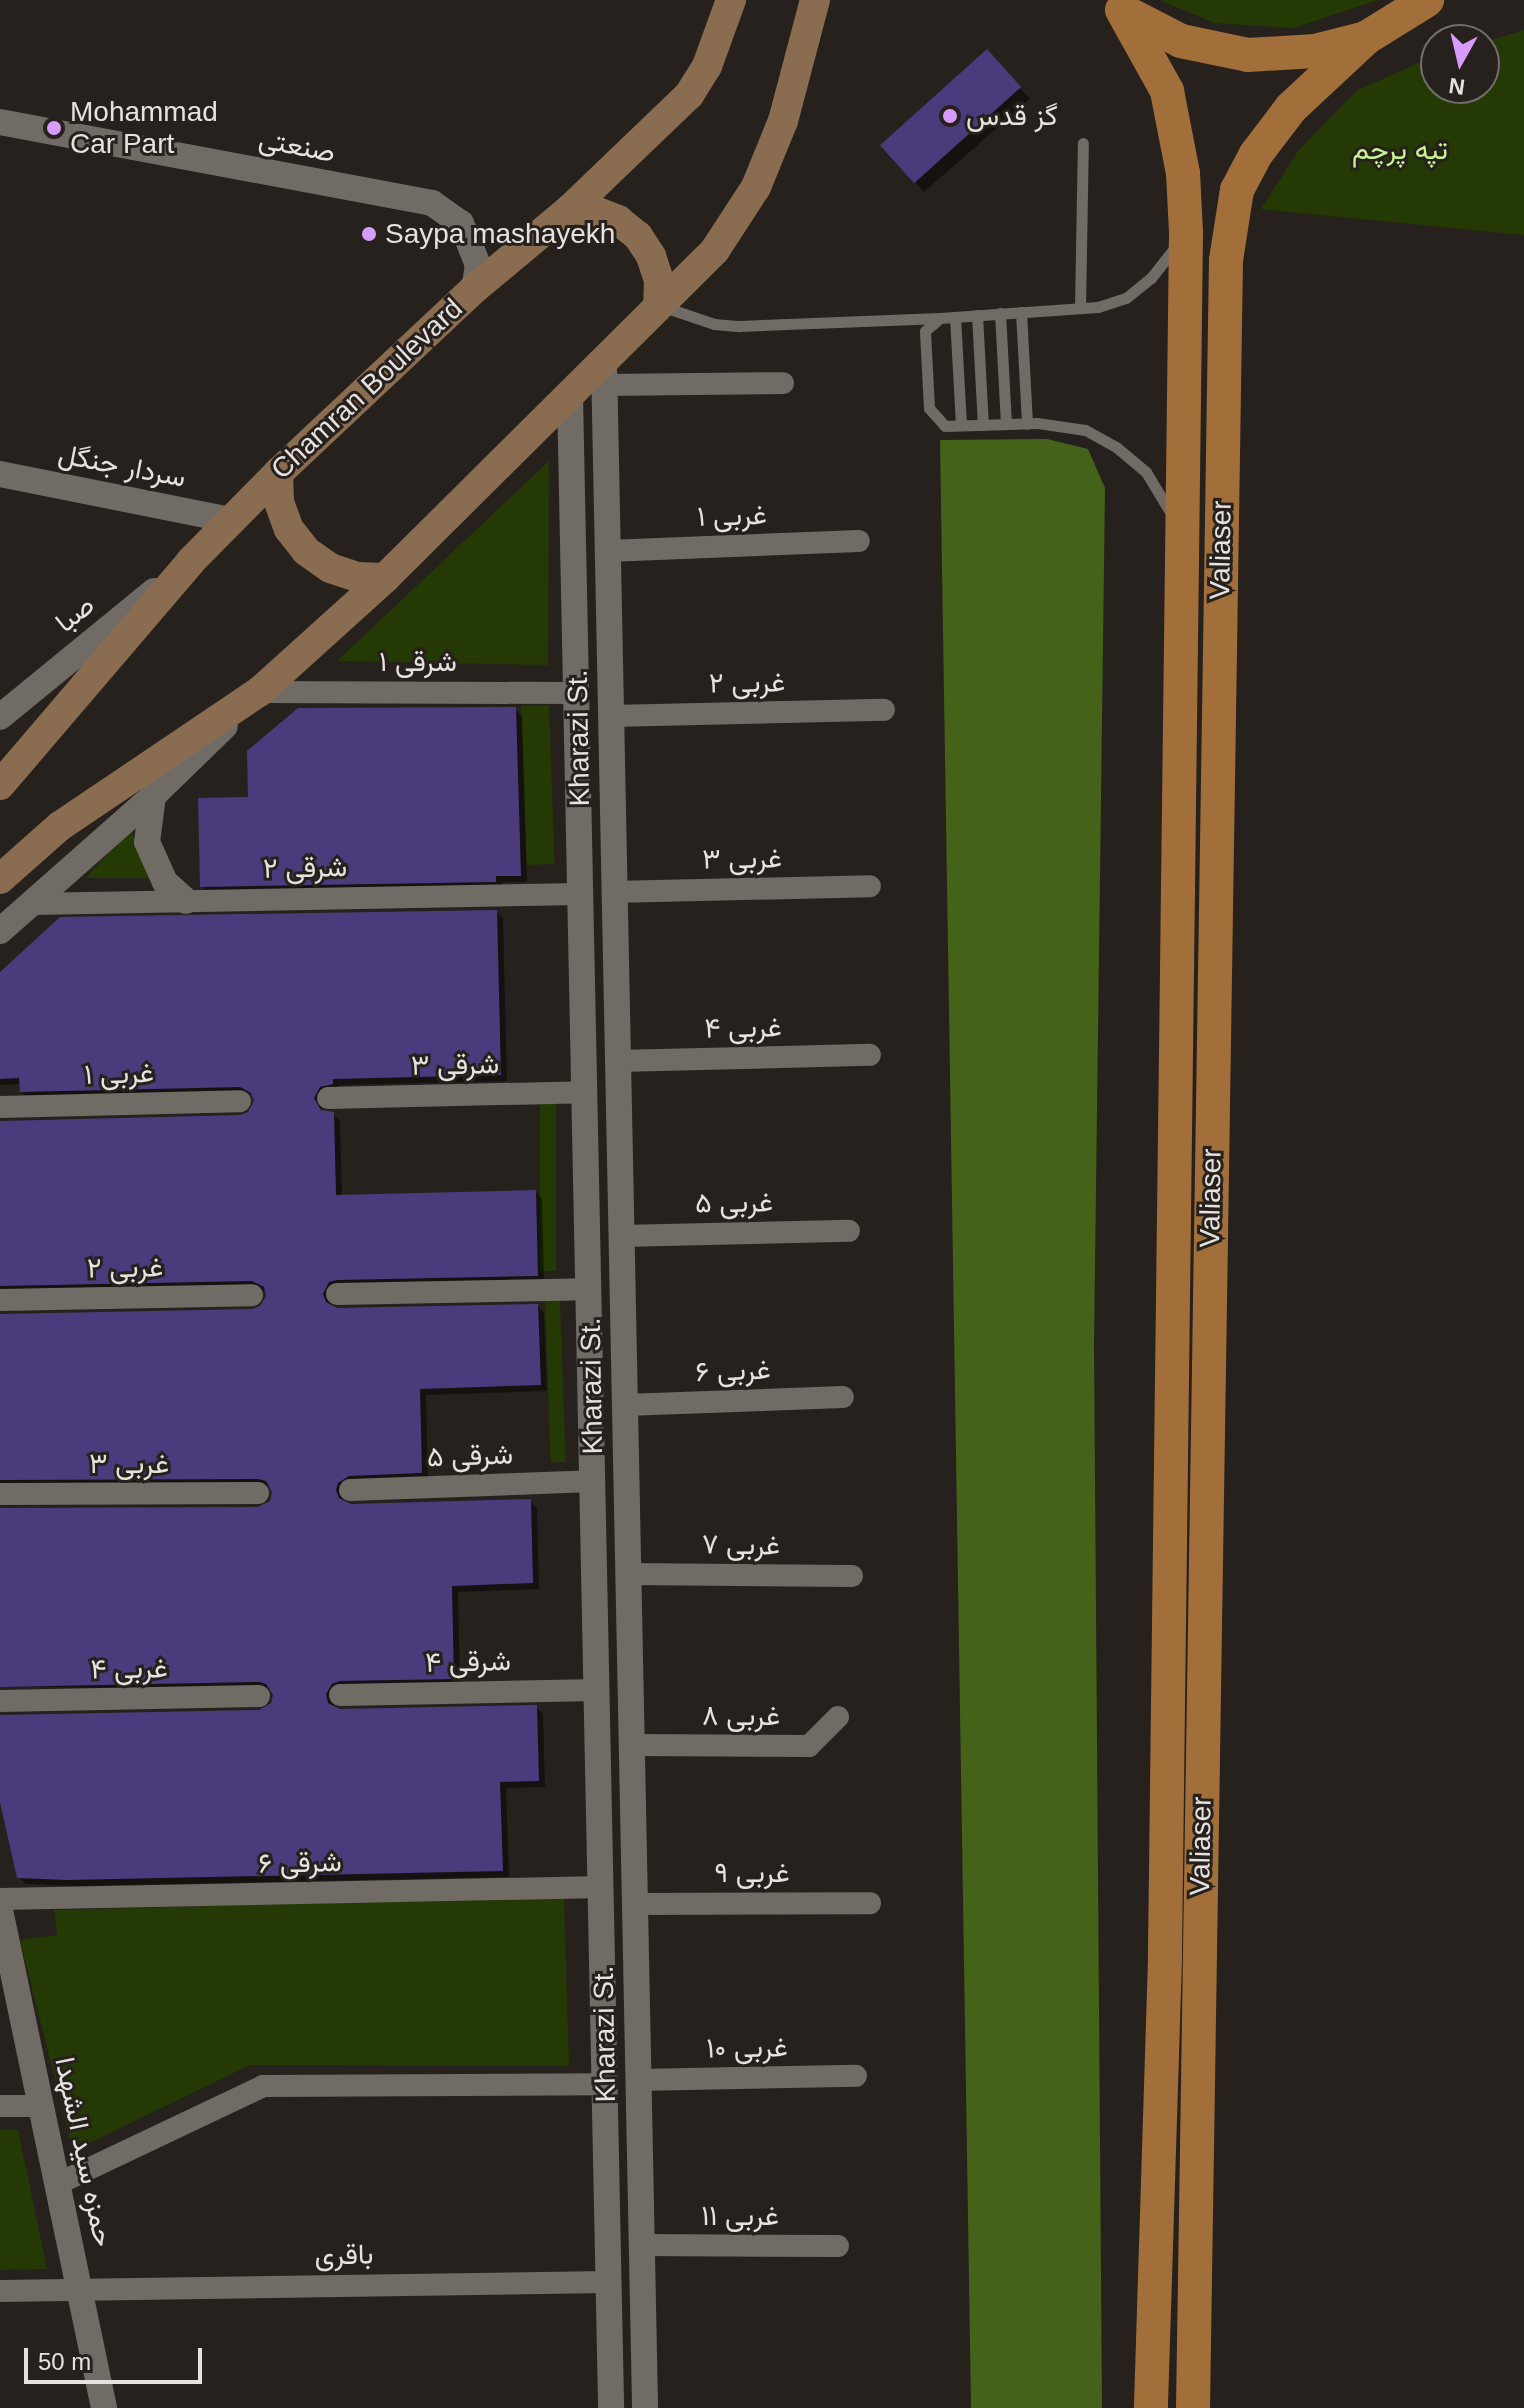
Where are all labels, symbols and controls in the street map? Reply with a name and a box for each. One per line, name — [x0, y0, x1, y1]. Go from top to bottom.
north arrow — [1420, 24, 1500, 104]
text: N — [1447, 73, 1466, 100]
place label: Mohammad Car Part — [70, 95, 218, 161]
place label: گز قدس — [966, 99, 1058, 133]
marker: گز قدس — [941, 107, 959, 125]
marker: Mohammad Car Part — [45, 119, 63, 137]
street label: صنعتی — [256, 122, 338, 170]
park label: تپه پرچم — [1352, 133, 1448, 167]
place label: Saypa mashayekh — [385, 217, 615, 251]
marker: Saypa mashayekh — [360, 225, 378, 243]
street label: Chamran Boulevard — [264, 292, 470, 486]
street label: سردار جنگل — [55, 437, 189, 495]
street label: ۱ غربی — [697, 498, 767, 534]
street label: Valiaser — [1203, 500, 1239, 600]
street label: صبا — [49, 588, 101, 640]
street label: ۱ شرقی — [379, 645, 457, 679]
street label: ۲ غربی — [709, 666, 785, 700]
street label: Kharazi St. — [561, 669, 597, 807]
street label: ۳ غربی — [702, 842, 782, 876]
street label: ۲ شرقی — [263, 850, 347, 886]
street label: ۴ غربی — [704, 1011, 782, 1045]
street label: ۳ شرقی — [411, 1047, 499, 1083]
street label: ۱ غربی — [84, 1056, 154, 1092]
street label: Valiaser — [1193, 1148, 1229, 1248]
street label: ۵ غربی — [695, 1186, 773, 1220]
street label: ۲ غربی — [87, 1251, 163, 1285]
street label: Kharazi St. — [574, 1317, 610, 1455]
street label: ۶ غربی — [695, 1353, 771, 1389]
street label: ۵ شرقی — [426, 1438, 514, 1474]
street label: ۳ غربی — [89, 1447, 169, 1481]
street label: ۷ غربی — [702, 1528, 780, 1562]
street label: ۴ شرقی — [425, 1644, 511, 1680]
street label: ۴ غربی — [90, 1652, 168, 1686]
street label: ۸ غربی — [702, 1699, 780, 1733]
street label: Valiaser — [1183, 1796, 1219, 1896]
street label: ۶ شرقی — [258, 1845, 342, 1881]
street label: ۹ غربی — [714, 1856, 790, 1890]
street label: Kharazi St. — [587, 1965, 623, 2103]
street label: ۱۰ غربی — [706, 2030, 788, 2066]
street label: حمزه سید الشهدا — [48, 2054, 120, 2250]
street label: ۱۱ غربی — [701, 2199, 779, 2233]
street label: باقری — [314, 2238, 374, 2272]
scale bar — [28, 2332, 206, 2382]
text: 50 m — [38, 2348, 91, 2375]

